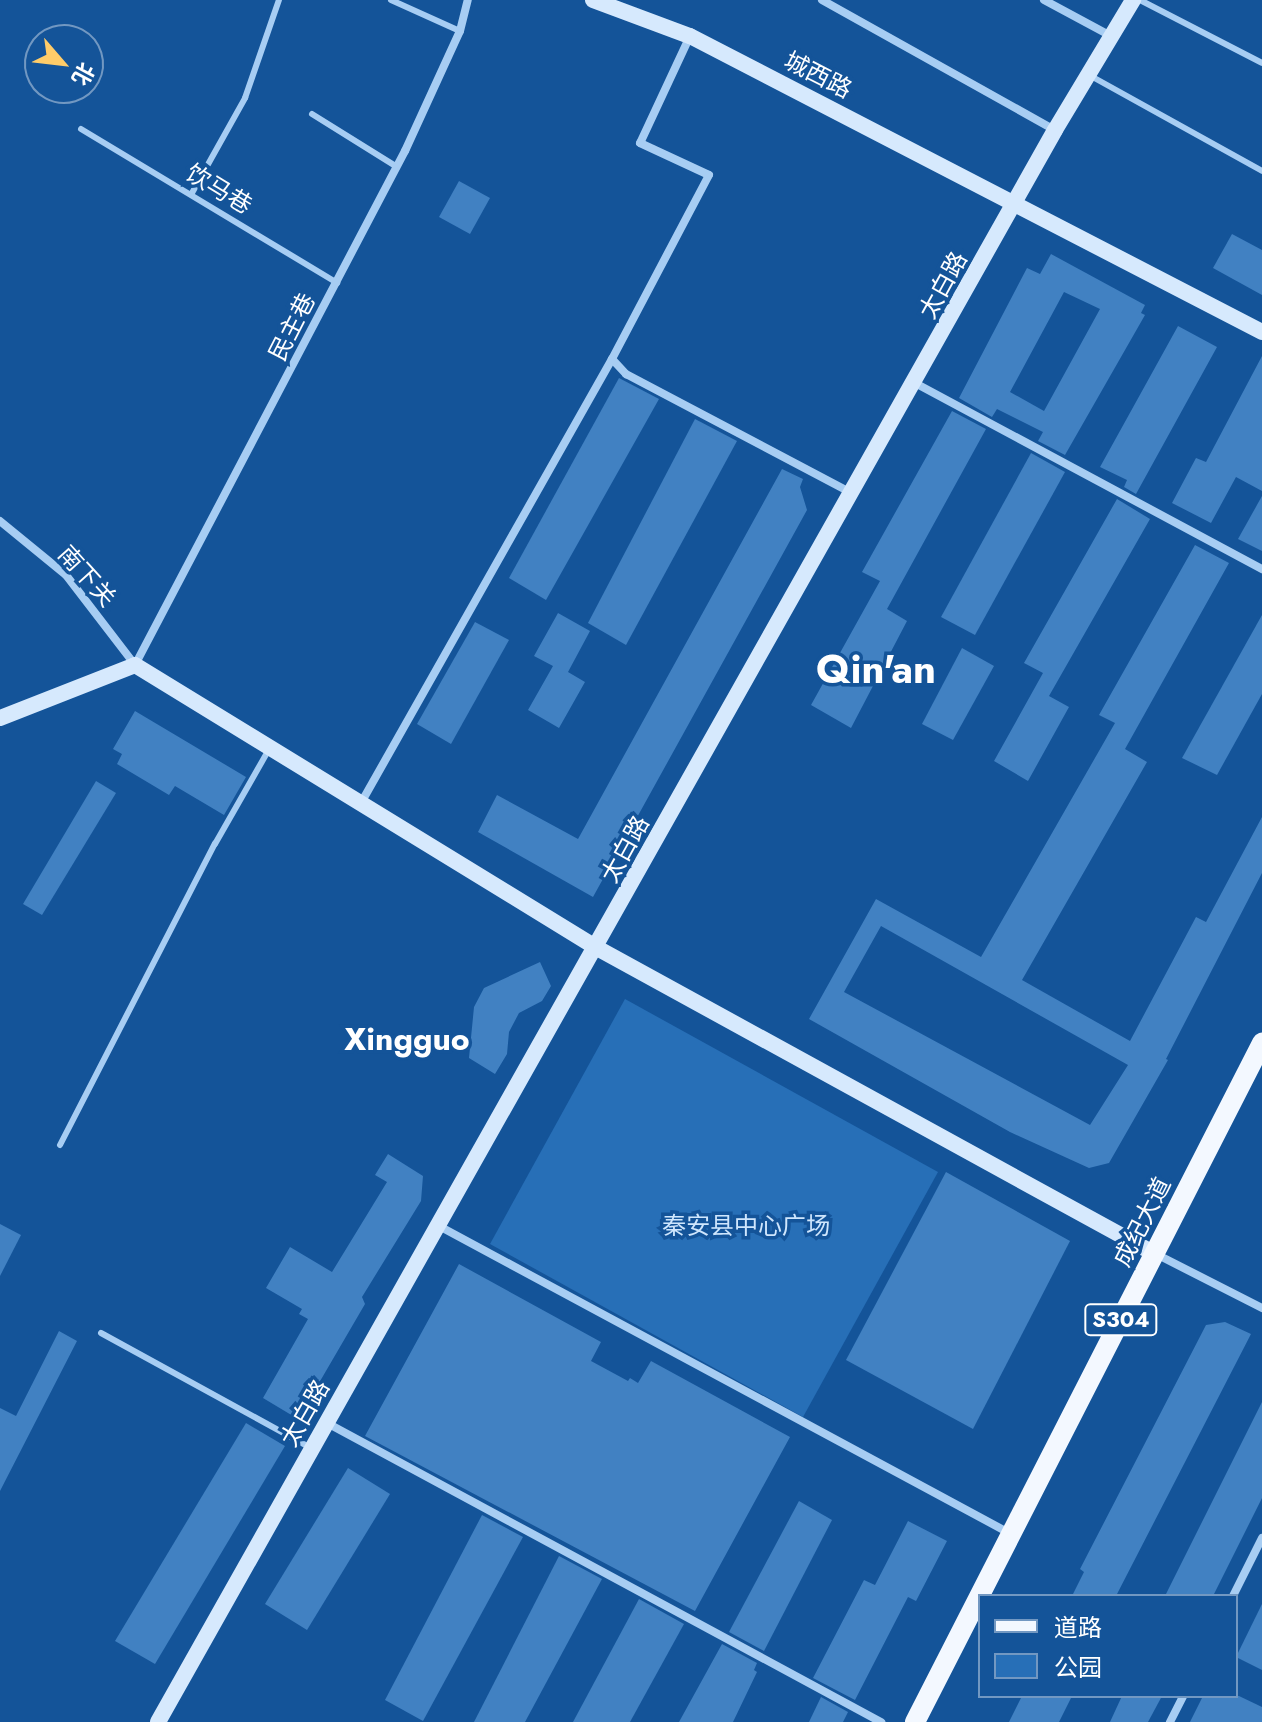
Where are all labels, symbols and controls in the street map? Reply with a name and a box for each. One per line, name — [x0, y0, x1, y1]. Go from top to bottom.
north arrow — [24, 24, 104, 104]
street label: 城西路 — [779, 46, 857, 104]
text: 北 — [64, 57, 103, 92]
street label: 饮马巷 — [181, 158, 257, 220]
street label: 太白路 — [913, 247, 973, 323]
street label: 民主巷 — [263, 288, 321, 366]
street label: 南下关 — [52, 540, 122, 612]
district label: Qin'an — [816, 645, 936, 693]
street label: 太白路 — [595, 811, 655, 887]
district label: Xingguo — [344, 1020, 470, 1058]
street label: 成纪大道 — [1107, 1173, 1177, 1271]
park label: 秦安县中心广场 — [662, 1212, 830, 1240]
road number: S304 — [1083, 1302, 1159, 1338]
street label: 太白路 — [275, 1375, 335, 1451]
legend — [978, 1594, 1238, 1698]
text: 道路 — [1054, 1610, 1102, 1645]
text: 公园 — [1054, 1650, 1102, 1685]

